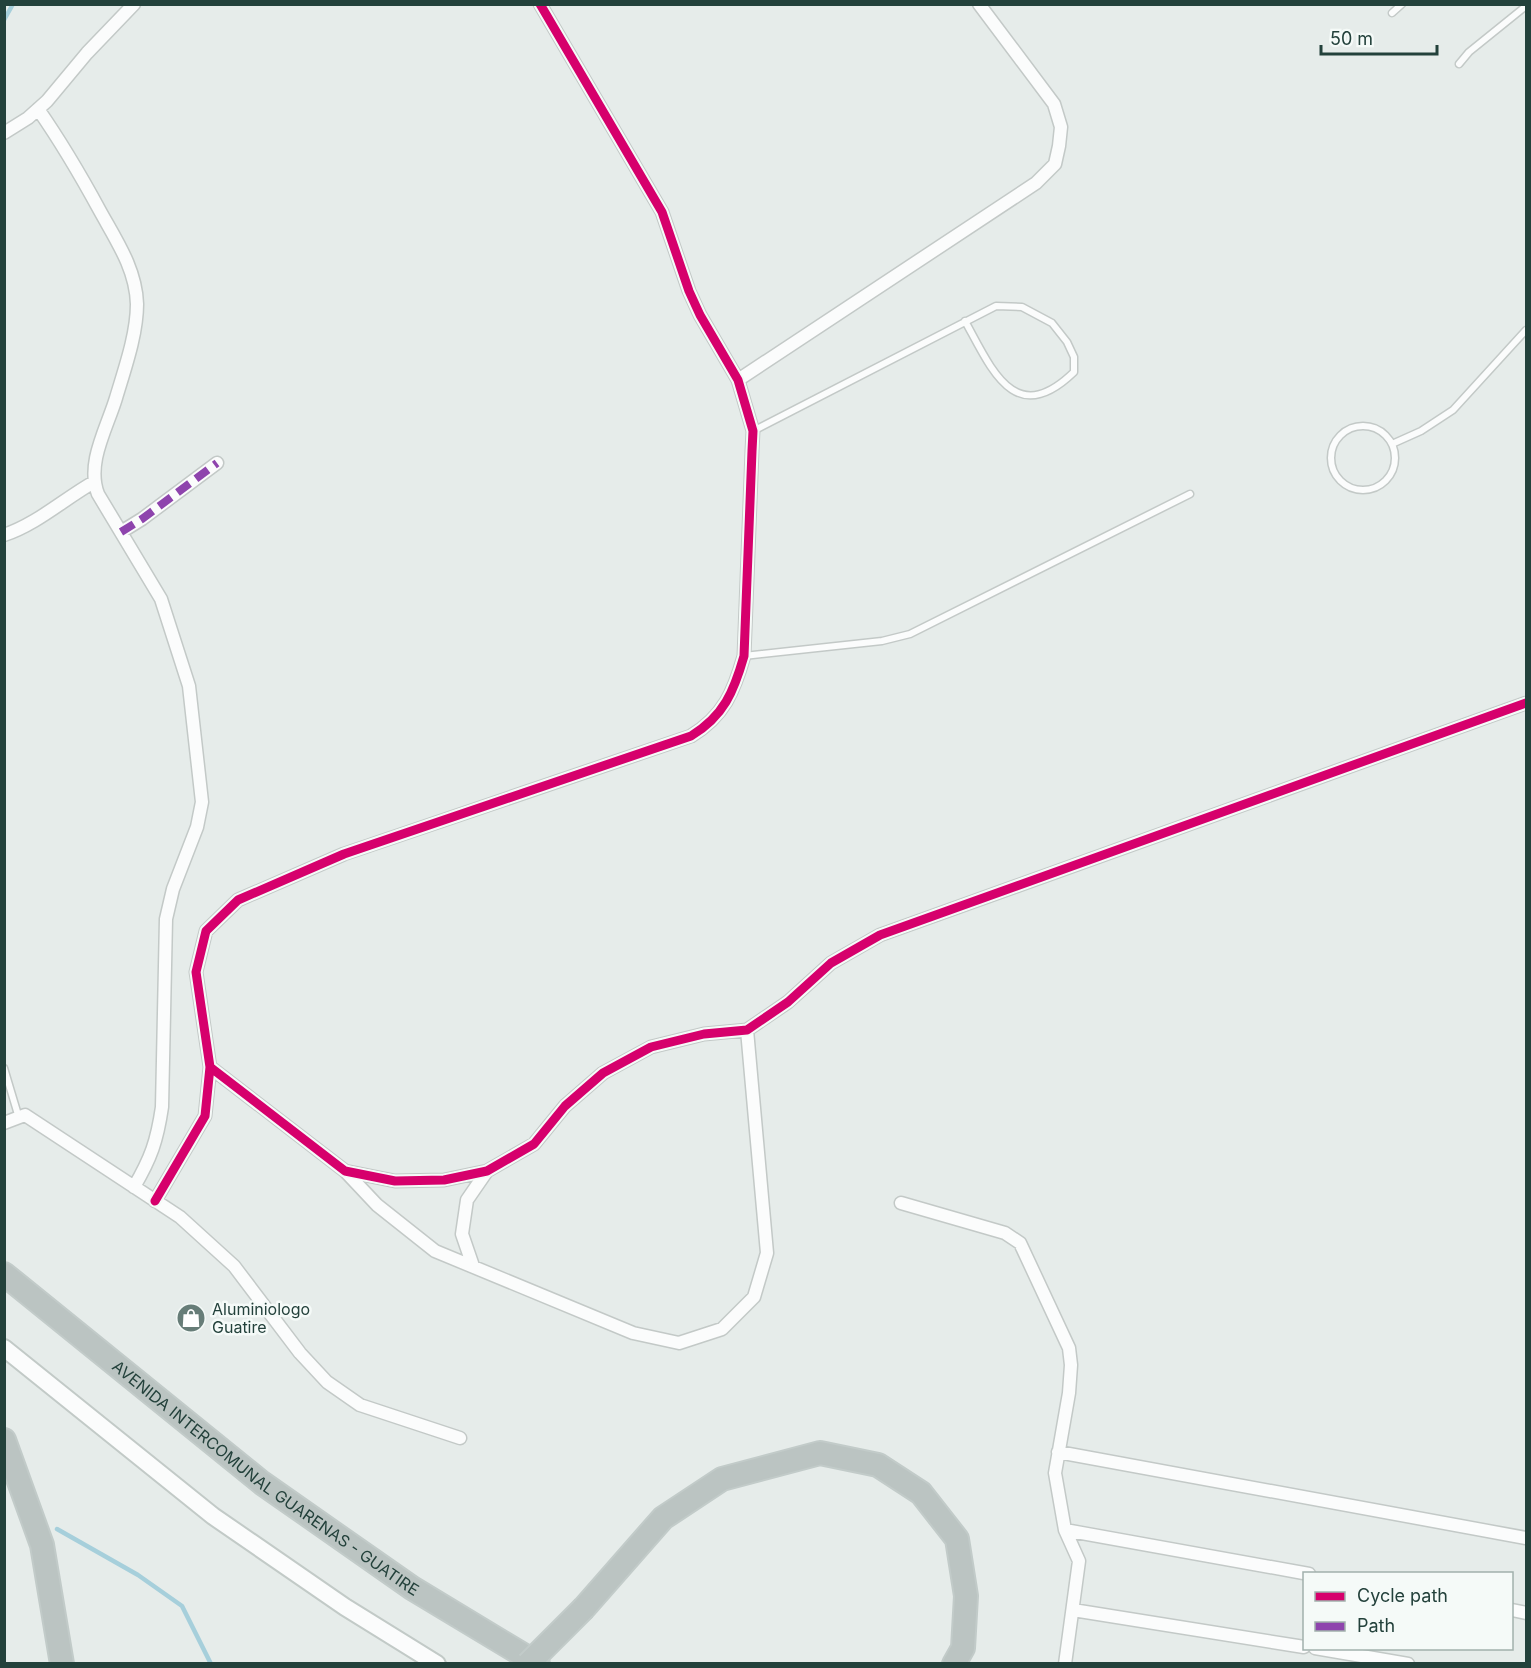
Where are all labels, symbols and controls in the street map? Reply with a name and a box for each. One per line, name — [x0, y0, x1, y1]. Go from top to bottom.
scale bar — [1321, 18, 1436, 56]
text: 50 m — [1330, 28, 1373, 49]
place label: Aluminiologo Guatire — [212, 1299, 310, 1337]
shop icon: Aluminiologo Guatire — [175, 1302, 207, 1334]
street label: AVENIDA INTERCOMUNAL GUARENAS - GUATIRE — [108, 1356, 423, 1600]
legend — [1303, 1572, 1513, 1650]
text: Cycle path — [1357, 1585, 1448, 1606]
text: Path — [1357, 1615, 1395, 1636]

